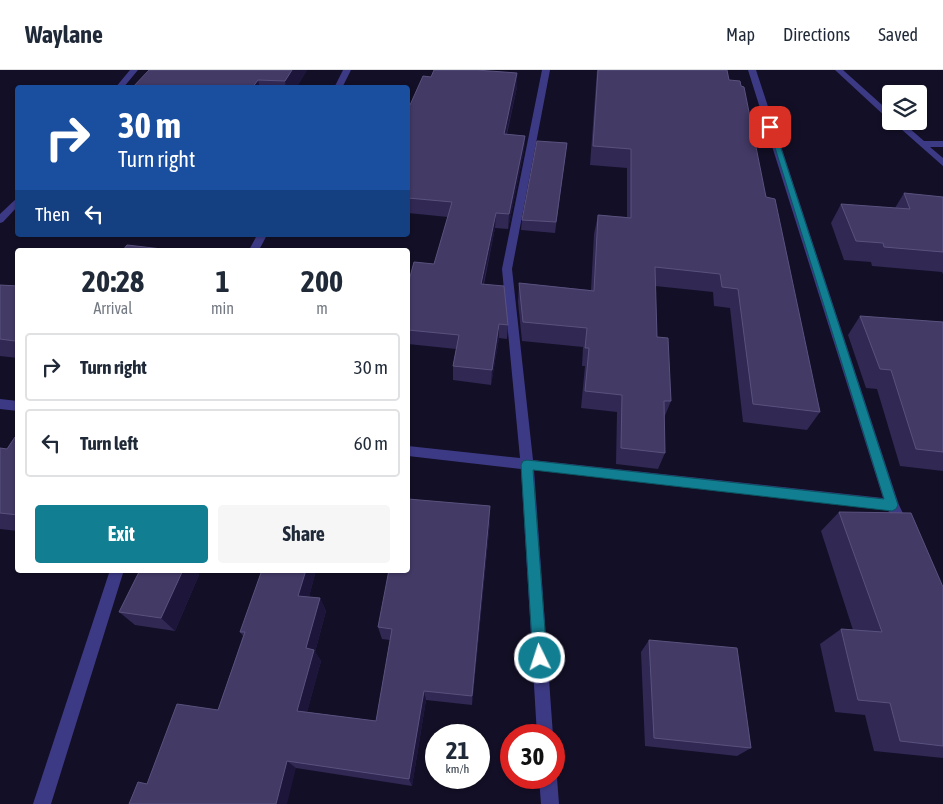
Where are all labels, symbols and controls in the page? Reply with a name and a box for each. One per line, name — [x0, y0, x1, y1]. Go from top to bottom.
text: Waylane — [25, 21, 103, 48]
text: Map — [726, 24, 755, 45]
text: Directions — [783, 24, 850, 45]
text: Saved — [878, 24, 918, 45]
map controls — [882, 85, 927, 130]
button: layers — [882, 85, 927, 130]
icon: right — [35, 105, 100, 170]
text: 30 m — [118, 105, 181, 145]
pin — [749, 106, 791, 148]
icon: arrive — [756, 113, 784, 141]
text: Turn right — [118, 146, 195, 172]
icon: left — [80, 200, 108, 228]
text: Then — [35, 203, 70, 225]
text: 20:28 — [82, 264, 144, 298]
text: 1 — [215, 264, 230, 298]
text: 200 — [301, 264, 343, 298]
text: Arrival — [93, 299, 133, 317]
text: min — [211, 299, 234, 317]
text: m — [316, 299, 328, 317]
icon: right — [37, 353, 65, 381]
text: Turn right — [80, 356, 147, 378]
text: 30 m — [354, 356, 388, 378]
icon: left — [37, 429, 65, 457]
text: Turn left — [80, 432, 138, 454]
text: 60 m — [354, 432, 388, 454]
button: Exit — [35, 505, 208, 563]
button: Share — [218, 505, 390, 563]
position arrow — [513, 631, 565, 683]
speed limit sign: 30 — [500, 724, 565, 789]
text: 21 — [446, 736, 469, 764]
text: km/h — [446, 762, 469, 776]

